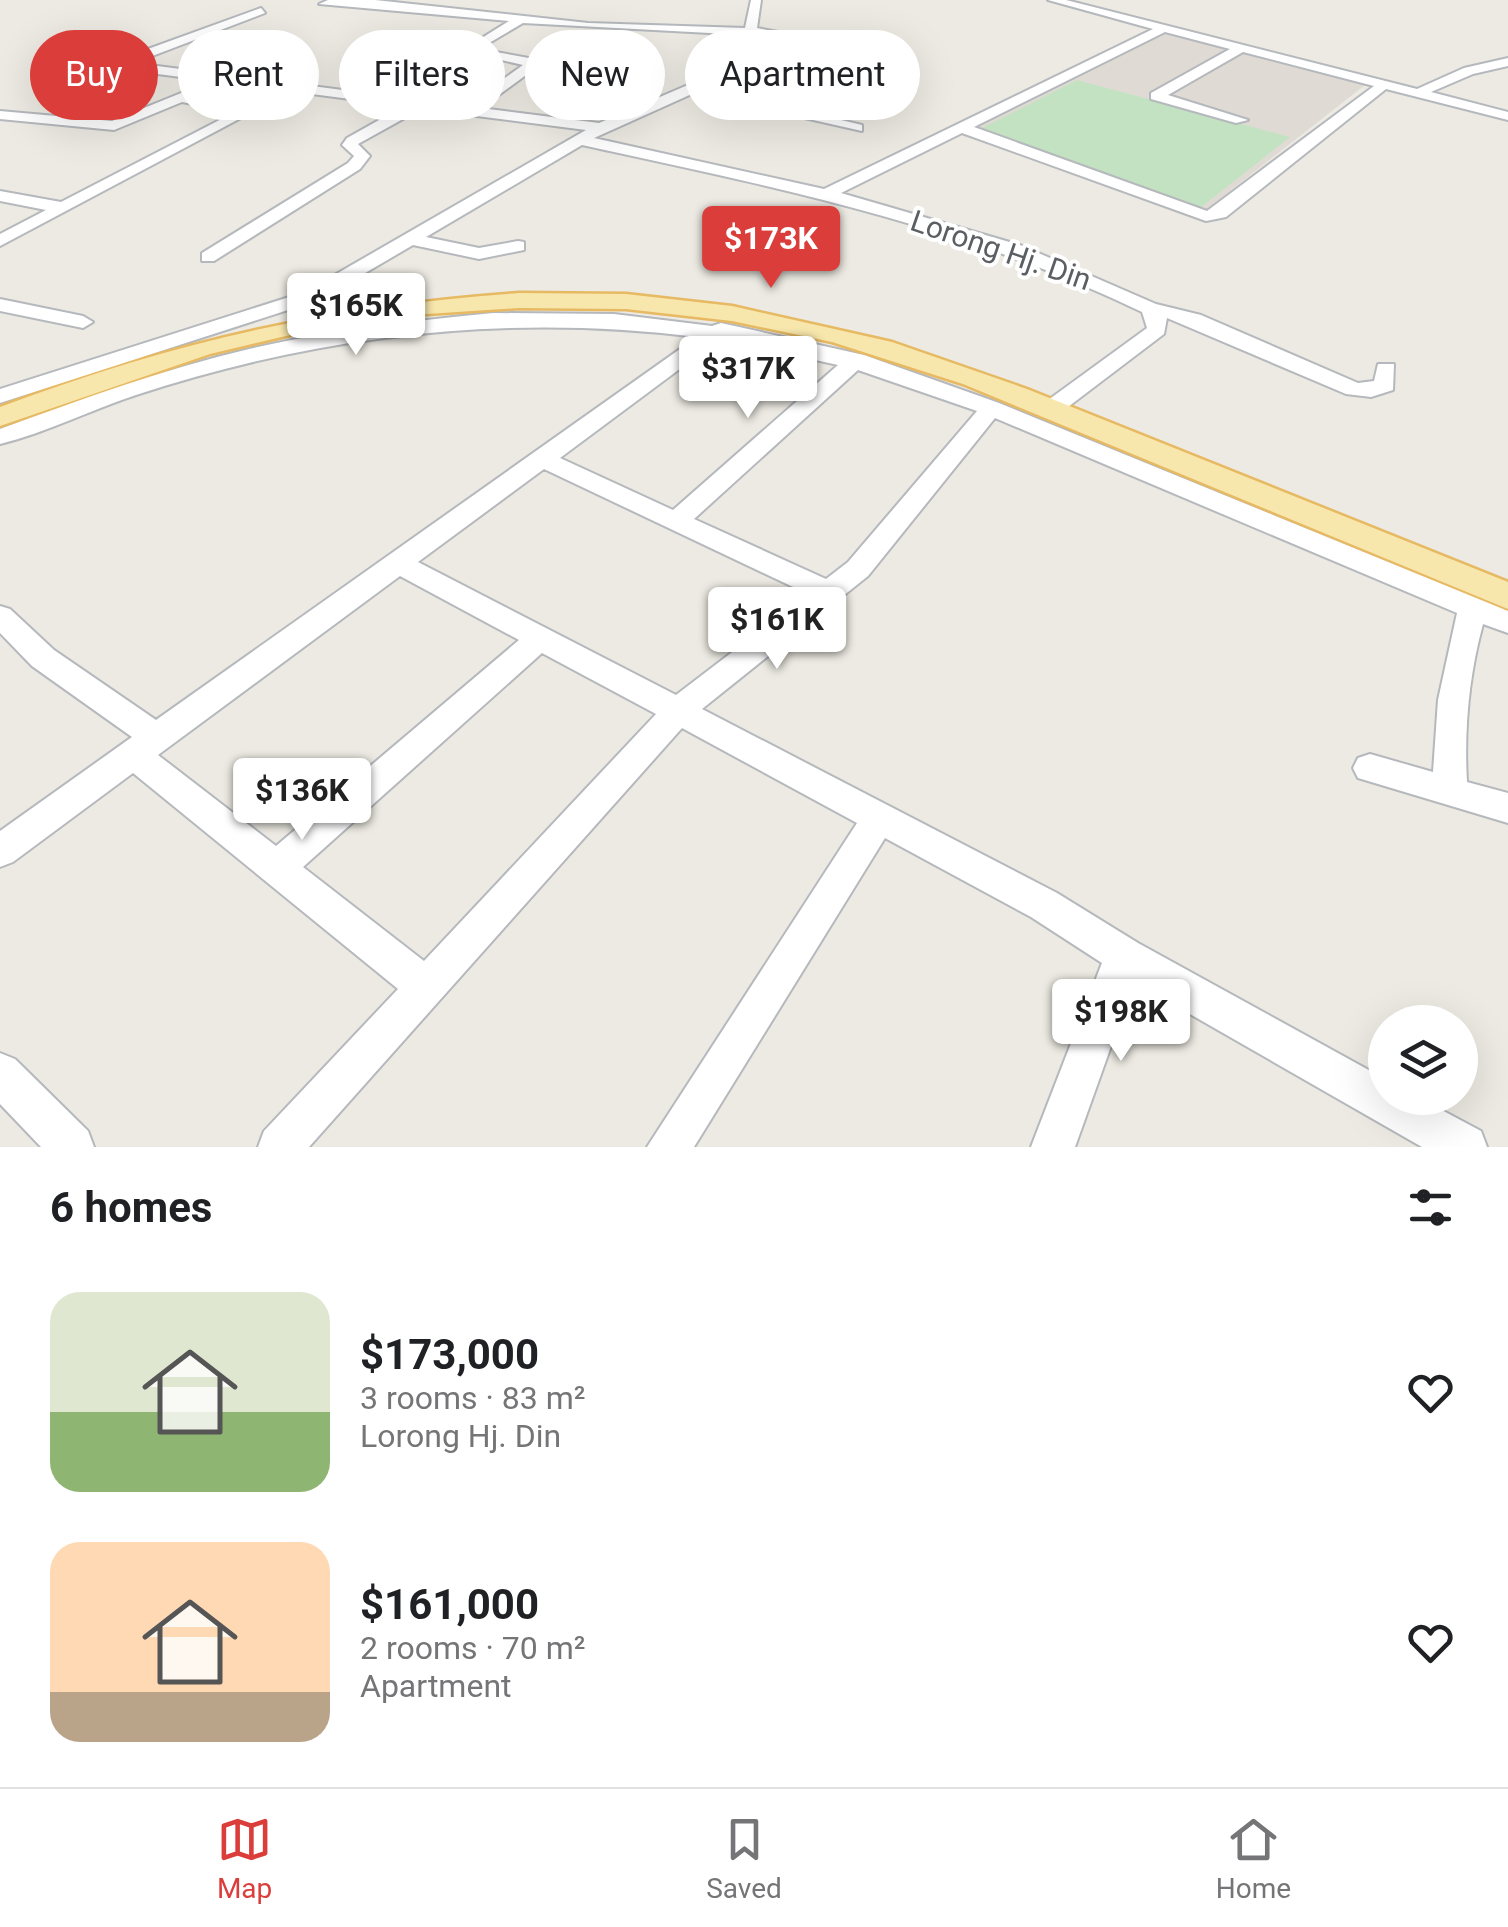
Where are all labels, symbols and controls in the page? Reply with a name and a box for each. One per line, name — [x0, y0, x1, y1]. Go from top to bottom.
chip: Buy — [30, 30, 158, 120]
chip: Rent — [178, 30, 319, 120]
chip: Filters — [339, 30, 505, 120]
chip: New — [525, 30, 665, 120]
chip: Apartment — [685, 30, 920, 120]
street label: Lorong Hj. Din — [906, 203, 1096, 297]
pin: $173K — [701, 206, 841, 291]
text: $173K — [724, 219, 818, 257]
pin: $165K — [286, 273, 426, 358]
text: $165K — [309, 286, 403, 324]
pin: $317K — [678, 336, 818, 421]
text: $317K — [701, 349, 795, 387]
pin: $161K — [707, 587, 847, 672]
text: $161K — [730, 600, 824, 638]
pin: $136K — [232, 758, 372, 843]
text: $136K — [255, 771, 349, 809]
pin: $198K — [1051, 979, 1191, 1064]
text: $198K — [1074, 992, 1168, 1030]
map controls — [1368, 1005, 1478, 1115]
button: layers — [1368, 1005, 1478, 1115]
icon: filters — [1403, 1180, 1458, 1235]
text: 6 homes — [50, 1183, 212, 1232]
text: $173,000 — [360, 1330, 539, 1379]
icon: home — [130, 1332, 250, 1452]
icon: heart — [1403, 1365, 1458, 1420]
text: 3 rooms · 83 m² — [360, 1379, 585, 1417]
text: Lorong Hj. Din — [360, 1417, 561, 1455]
text: $161,000 — [360, 1580, 539, 1629]
icon: home — [130, 1582, 250, 1702]
icon: heart — [1403, 1615, 1458, 1670]
text: 2 rooms · 70 m² — [360, 1629, 585, 1667]
text: Apartment — [360, 1667, 512, 1705]
tab: Map — [217, 1812, 272, 1905]
tab: Saved — [706, 1812, 782, 1905]
tab: Home — [1216, 1812, 1291, 1905]

